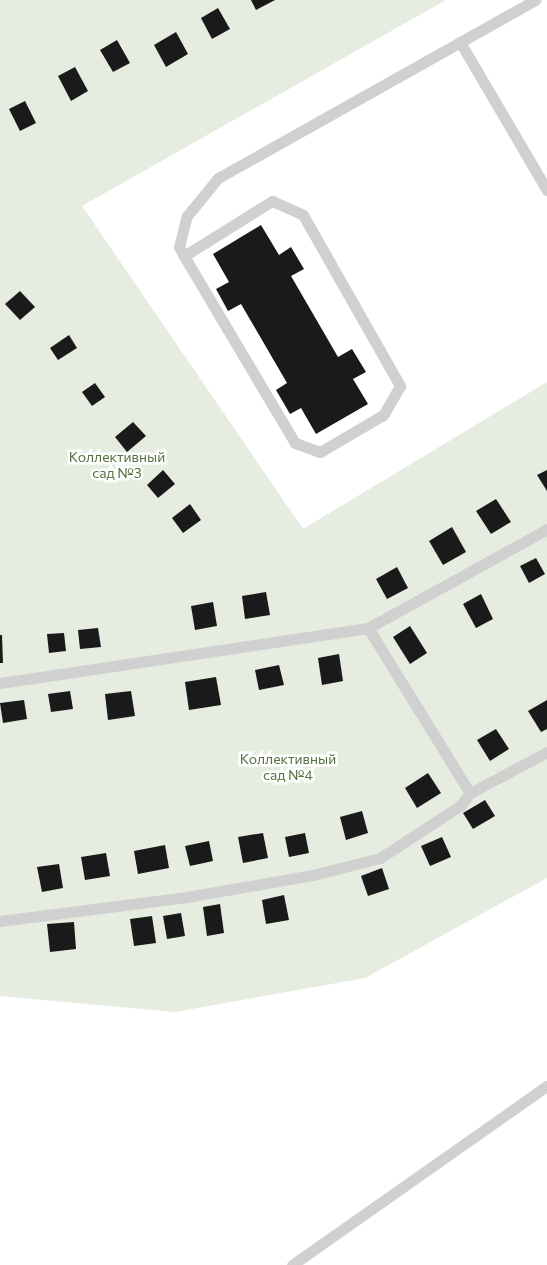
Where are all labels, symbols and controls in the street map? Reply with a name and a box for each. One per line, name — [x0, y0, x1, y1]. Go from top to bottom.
park label: Коллективный сад №3 — [69, 449, 165, 482]
park label: Коллективный сад №4 — [240, 751, 336, 784]

